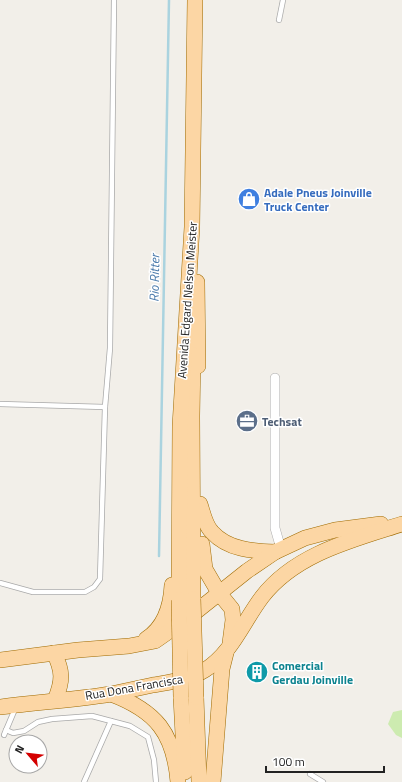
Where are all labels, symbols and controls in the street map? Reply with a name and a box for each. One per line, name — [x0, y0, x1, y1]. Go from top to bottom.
place label: Adale Pneus Joinville Truck Center — [264, 183, 372, 216]
shop icon: Adale Pneus Joinville Truck Center — [236, 186, 262, 212]
street label: Avenida Edgard Nelson Meister — [172, 221, 202, 379]
water label: Rio Ritter — [144, 252, 164, 302]
office icon: Techsat — [234, 408, 260, 434]
place label: Techsat — [262, 412, 302, 431]
place label: Comercial Gerdau Joinville — [272, 656, 353, 689]
building icon: Comercial Gerdau Joinville — [244, 659, 270, 685]
street label: Rua Dona Francisca — [84, 669, 184, 705]
north arrow — [8, 734, 48, 774]
text: N — [10, 742, 28, 756]
scale bar — [266, 748, 384, 774]
text: 100 m — [272, 752, 305, 771]

